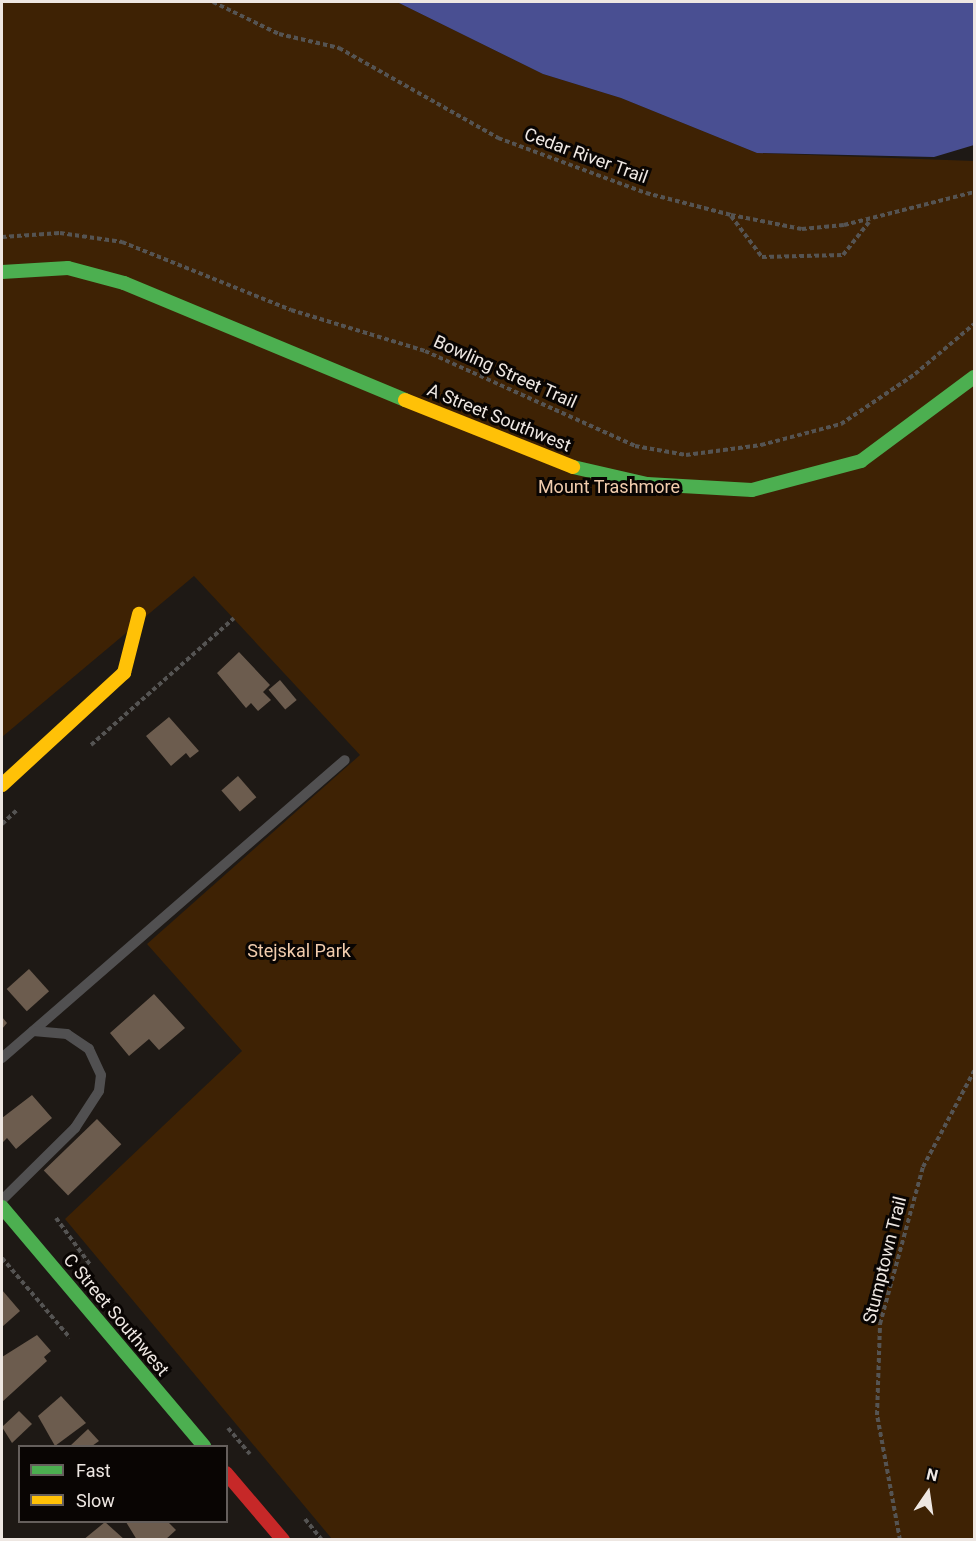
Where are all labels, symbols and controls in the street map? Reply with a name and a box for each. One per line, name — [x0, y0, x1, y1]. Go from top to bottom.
street label: Cedar River Trail — [521, 124, 651, 188]
street label: Bowling Street Trail — [430, 331, 580, 413]
street label: A Street Southwest — [424, 379, 574, 457]
park label: Mount Trashmore — [538, 476, 680, 498]
park label: Stejskal Park — [247, 940, 351, 962]
street label: Stumptown Trail — [859, 1194, 911, 1326]
street label: C Street Southwest — [59, 1249, 173, 1381]
legend — [18, 1445, 228, 1523]
text: Fast — [76, 1460, 111, 1481]
north arrow — [898, 1463, 958, 1523]
text: N — [925, 1464, 940, 1485]
text: Slow — [76, 1490, 115, 1511]

